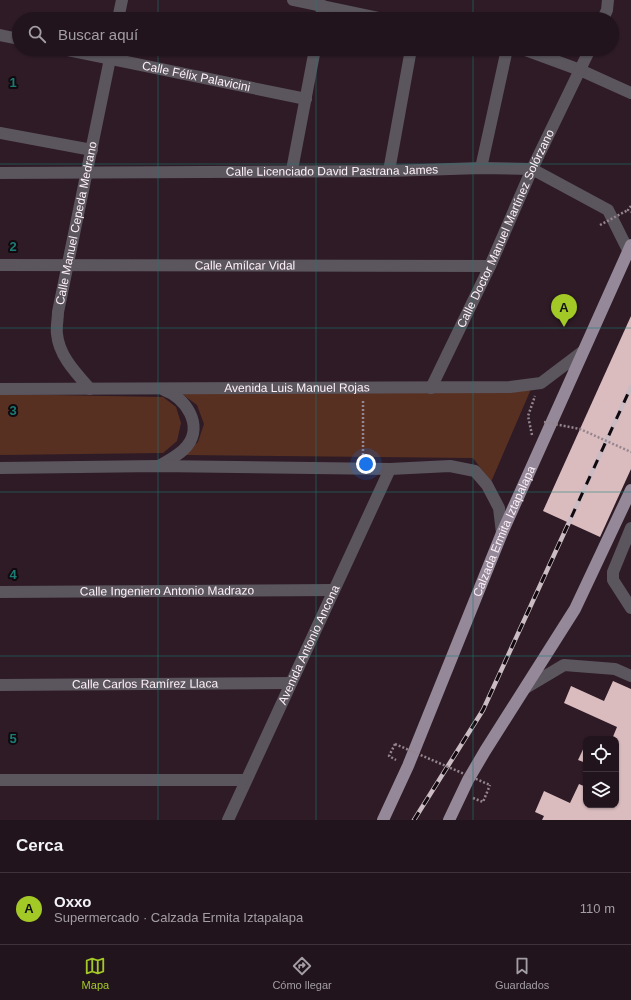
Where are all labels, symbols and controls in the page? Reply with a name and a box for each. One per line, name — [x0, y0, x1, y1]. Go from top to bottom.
search box — [12, 12, 619, 56]
icon: search — [26, 23, 48, 45]
text: Buscar aquí — [58, 26, 138, 43]
street label: Calle Félix Palavicini — [141, 58, 252, 94]
text: 1 — [9, 75, 17, 90]
street label: Calle Doctor Manuel Martínez Solórzano — [454, 127, 557, 330]
street label: Calle Manuel Cepeda Medrano — [53, 140, 100, 306]
street label: Calle Licenciado David Pastrana James — [226, 162, 438, 179]
text: 2 — [9, 239, 17, 254]
street label: Calle Amílcar Vidal — [195, 258, 295, 273]
pin: A — [551, 294, 577, 327]
street label: Avenida Luis Manuel Rojas — [224, 381, 370, 395]
text: 3 — [9, 403, 17, 418]
your location — [356, 454, 376, 474]
street label: Calzada Ermita Iztapalapa — [470, 463, 538, 599]
text: 4 — [9, 567, 17, 582]
street label: Avenida Antonio Ancona — [275, 582, 343, 707]
street label: Calle Ingeniero Antonio Madrazo — [80, 583, 255, 599]
street label: Calle Carlos Ramírez Llaca — [72, 676, 218, 692]
text: 5 — [9, 731, 17, 746]
map controls — [583, 736, 619, 808]
button: locate — [583, 736, 619, 772]
button: layers — [583, 772, 619, 808]
text: Cerca — [16, 836, 63, 855]
text: Oxxo — [54, 893, 92, 910]
text: A — [24, 901, 34, 916]
text: 110 m — [580, 901, 615, 916]
text: Supermercado · Calzada Ermita Iztapalapa — [54, 910, 303, 925]
tab: Mapa — [82, 955, 109, 991]
tab: Cómo llegar — [272, 955, 332, 991]
tab: Guardados — [495, 955, 549, 991]

